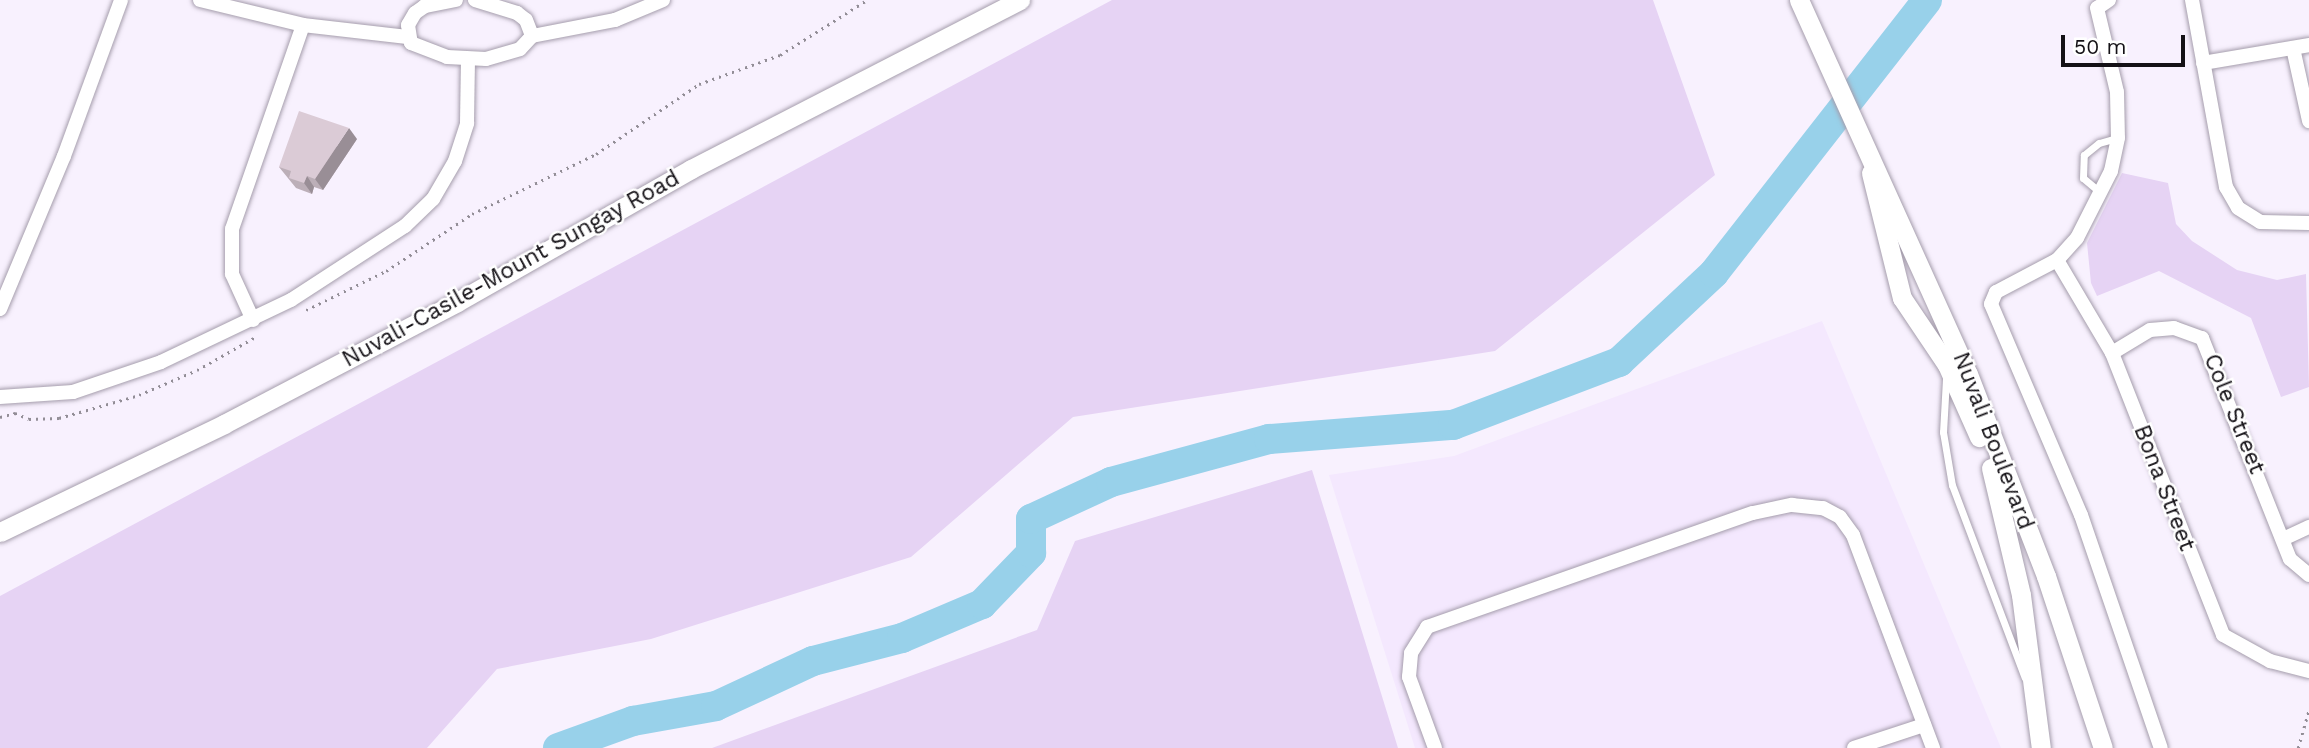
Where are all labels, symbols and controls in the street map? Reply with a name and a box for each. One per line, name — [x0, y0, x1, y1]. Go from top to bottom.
scale bar — [2064, 21, 2188, 65]
text: 50 m — [2074, 34, 2126, 59]
street label: Nuvali-Casile-Mount Sungay Road — [337, 164, 685, 374]
street label: Nuvali Boulevard — [1946, 348, 2040, 534]
street label: Cole Street — [2197, 350, 2271, 478]
street label: Bona Street — [2127, 421, 2201, 555]

